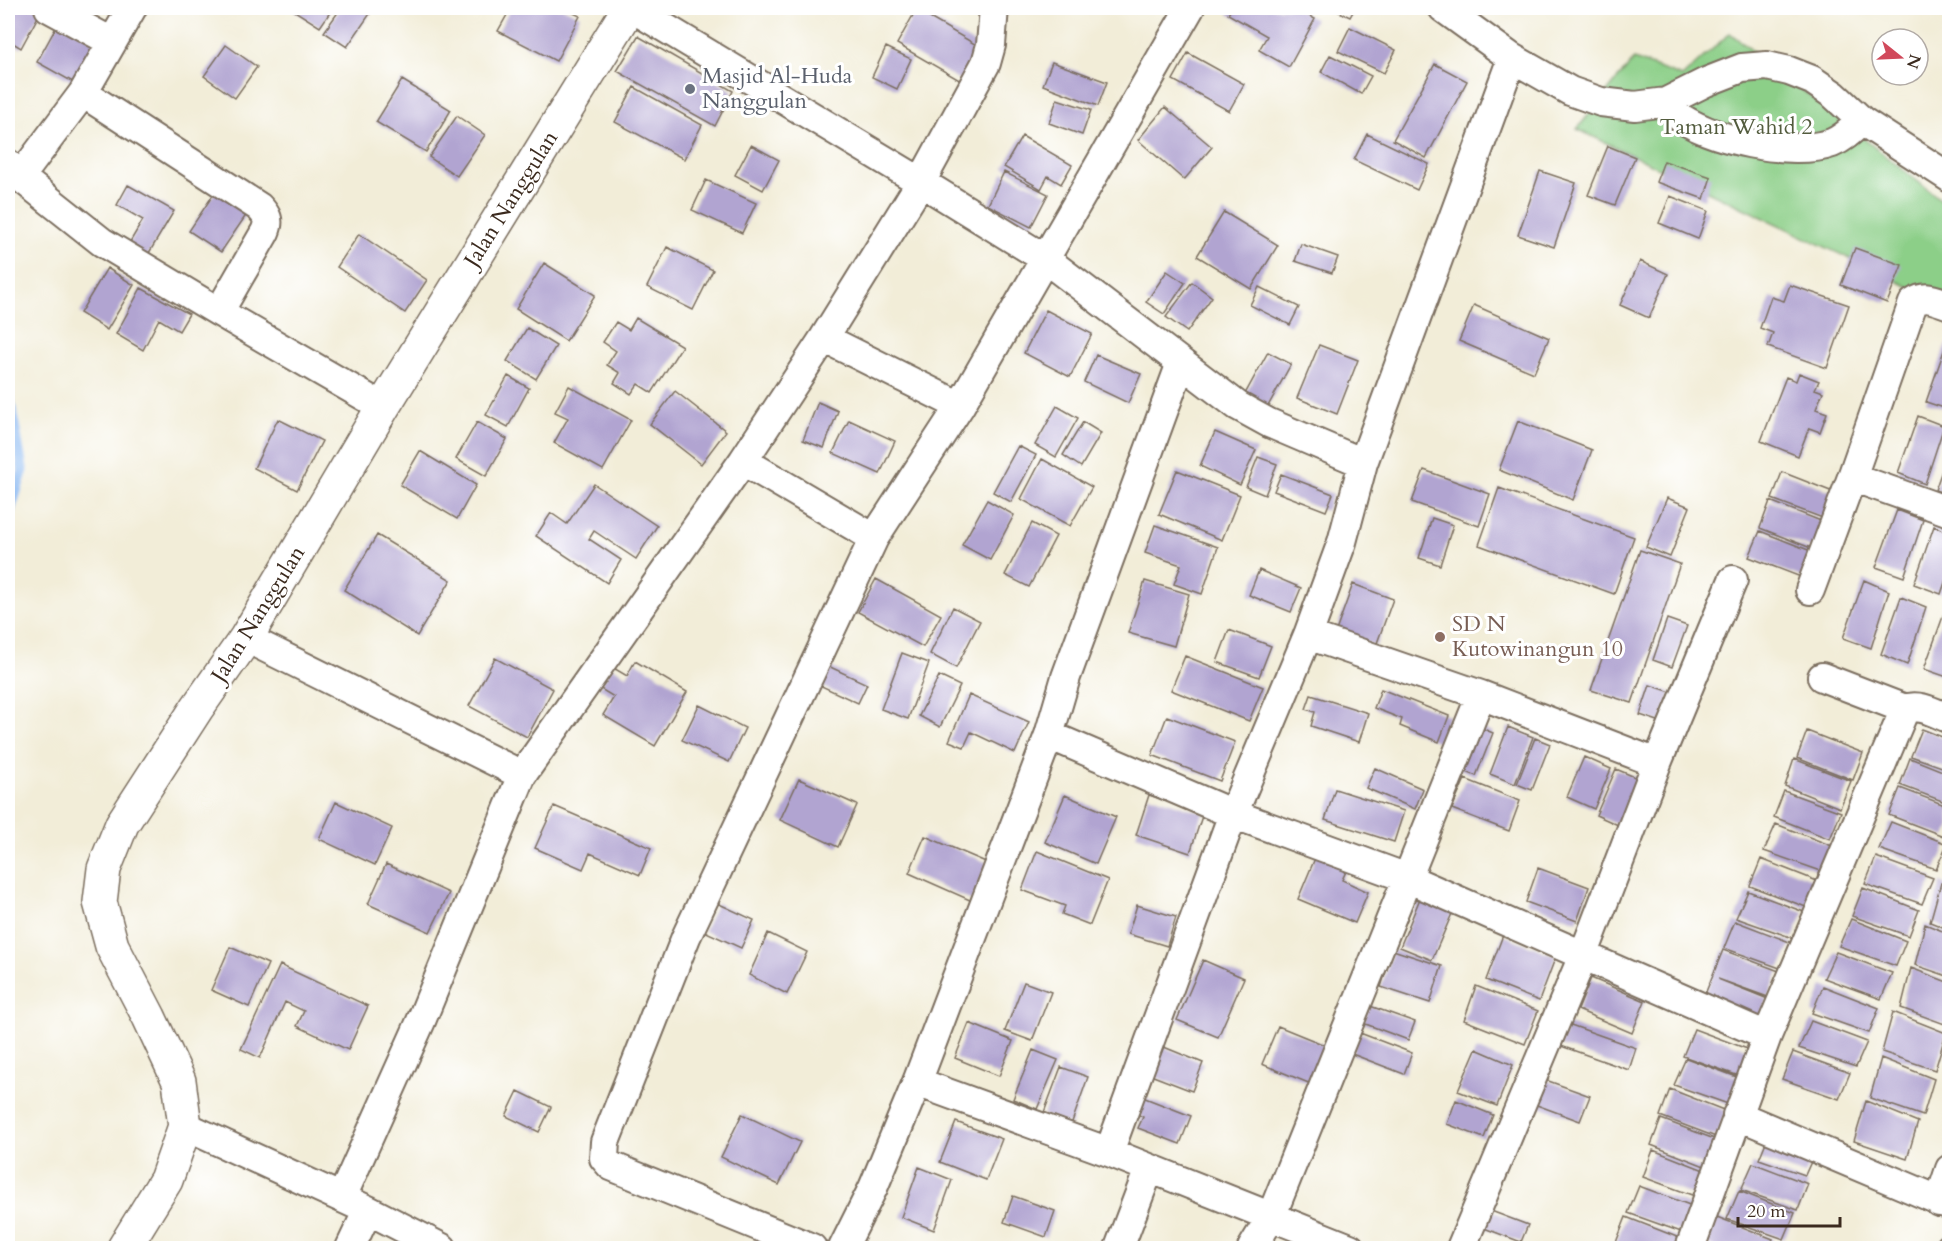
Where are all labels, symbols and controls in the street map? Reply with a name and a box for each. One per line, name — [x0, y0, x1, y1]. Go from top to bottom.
north arrow — [1870, 27, 1930, 87]
text: N — [1901, 51, 1926, 71]
place label: Masjid Al-Huda Nanggulan — [702, 61, 853, 116]
marker: Masjid Al-Huda Nanggulan — [683, 82, 697, 96]
park label: Taman Wahid 2 — [1659, 112, 1813, 142]
street label: Jalan Nanggulan — [455, 125, 565, 275]
street label: Jalan Nanggulan — [202, 540, 312, 690]
place label: SD N Kutowinangun 10 — [1452, 609, 1623, 664]
marker: SD N Kutowinangun 10 — [1433, 630, 1447, 644]
scale bar — [1738, 1190, 1840, 1228]
text: 20 m — [1747, 1199, 1786, 1224]

